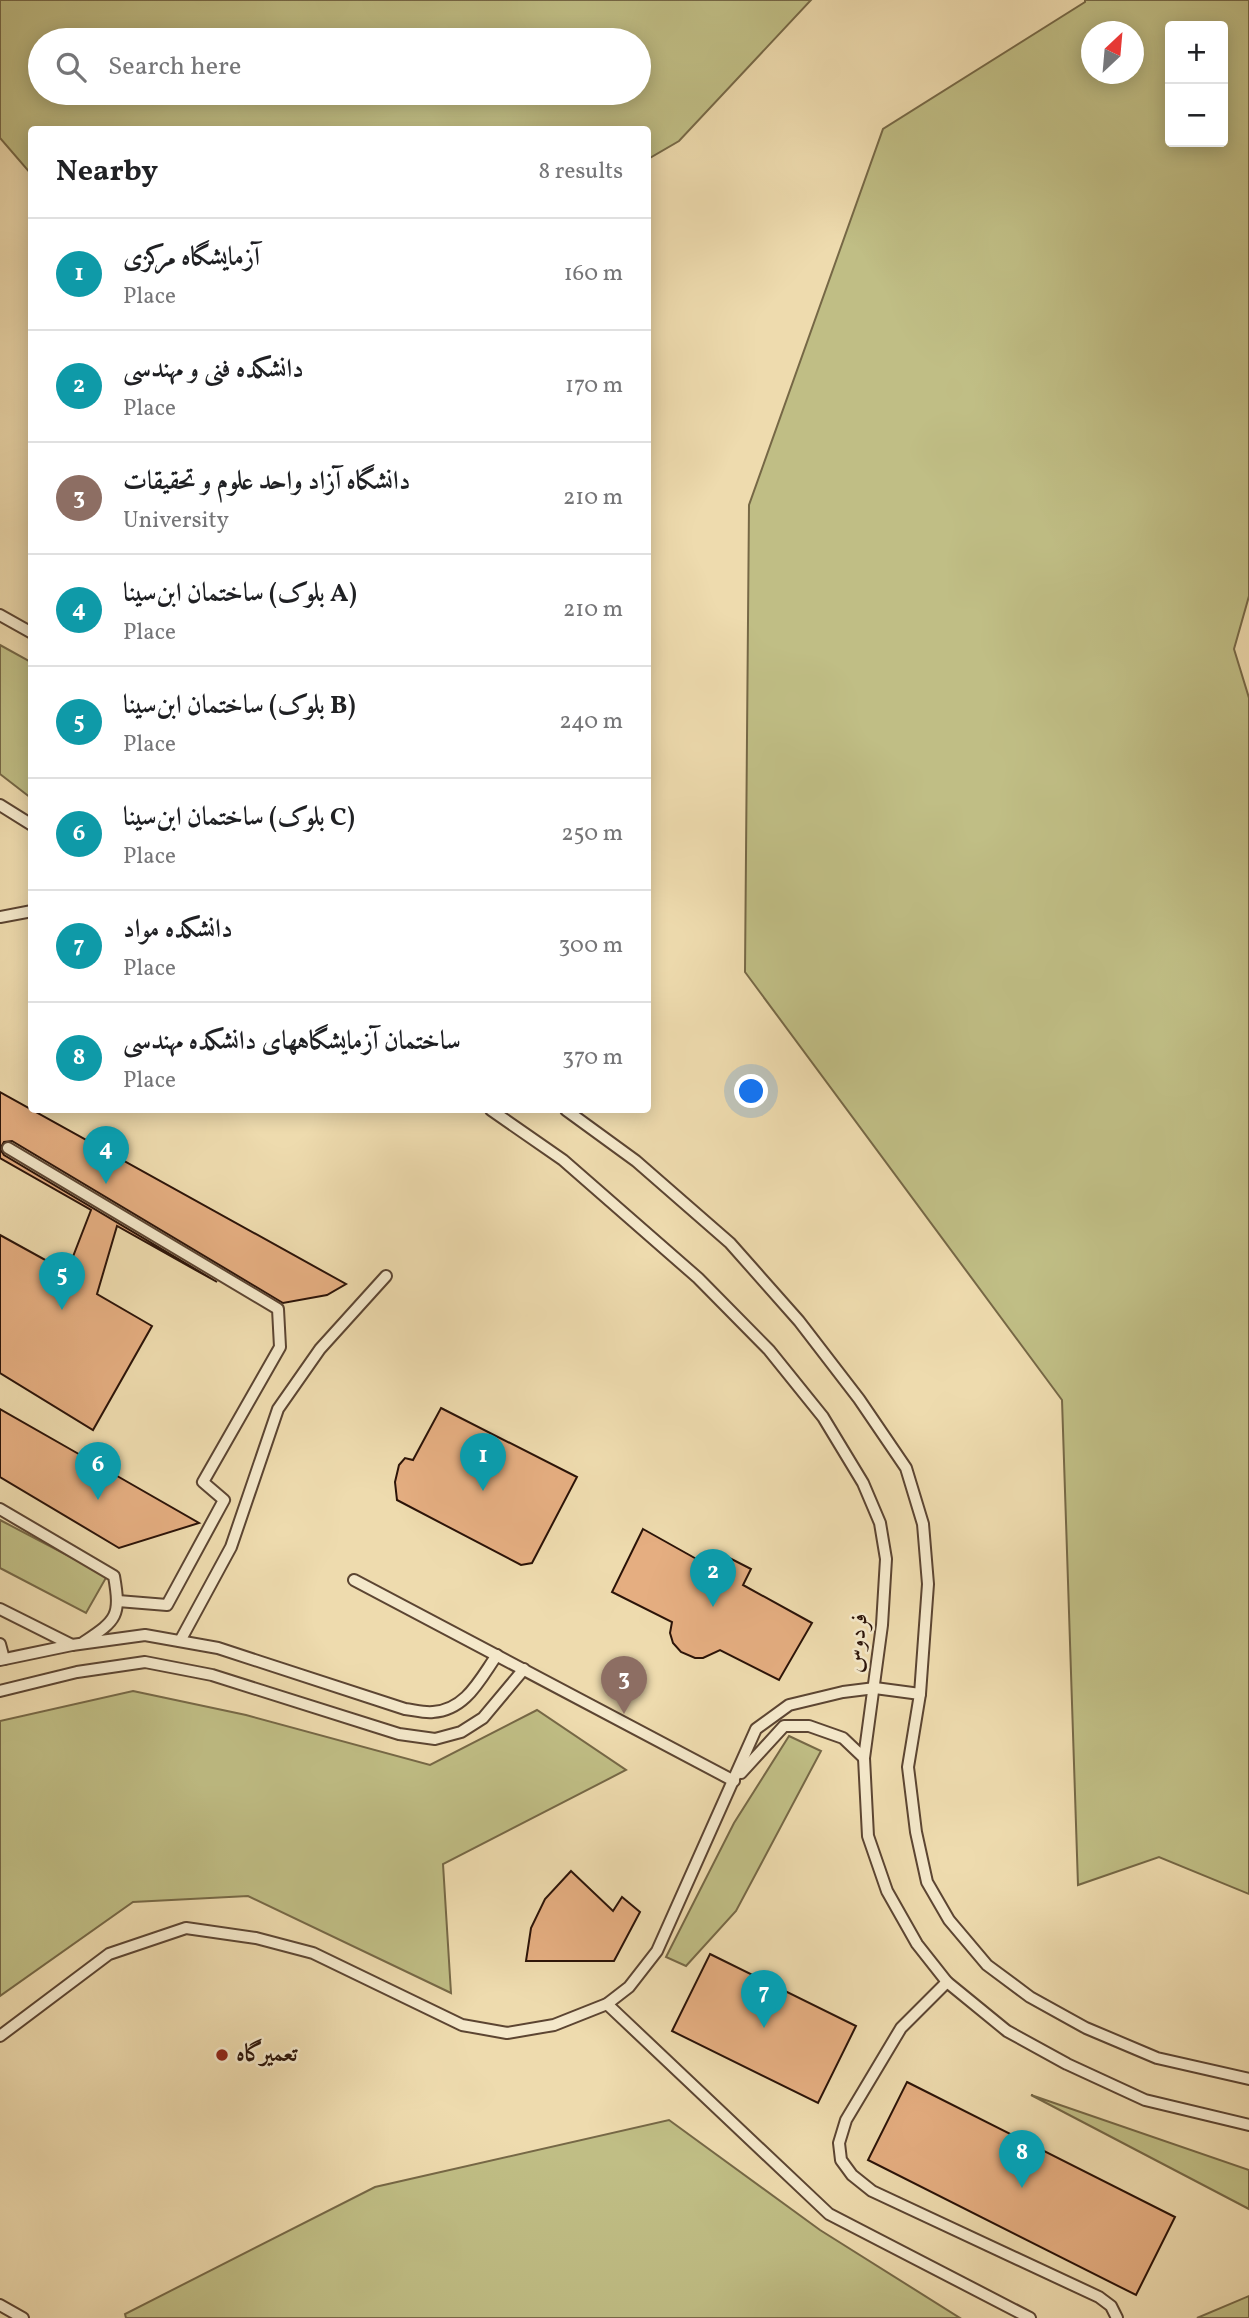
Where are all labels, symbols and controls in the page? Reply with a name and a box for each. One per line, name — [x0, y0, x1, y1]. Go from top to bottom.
north arrow — [1081, 21, 1144, 84]
map controls — [1165, 21, 1228, 147]
button: + — [1165, 21, 1228, 84]
search box — [28, 28, 651, 105]
icon: search — [52, 48, 90, 86]
text: Search here — [108, 49, 241, 85]
button: − — [1165, 84, 1228, 147]
text: Nearby — [56, 151, 158, 193]
text: 8 results — [539, 156, 623, 188]
text: آزمایشگاه مرکزی — [123, 240, 260, 276]
text: 1 — [74, 258, 84, 290]
text: 160 m — [564, 258, 623, 290]
text: Place — [123, 281, 176, 313]
text: دانشکده فنی و مهندسی — [123, 352, 304, 388]
text: 2 — [73, 370, 85, 402]
text: 170 m — [565, 370, 623, 402]
text: Place — [123, 393, 176, 425]
text: دانشگاه آزاد واحد علوم و تحقیقات — [123, 464, 410, 500]
text: 3 — [73, 482, 85, 514]
text: 210 m — [563, 482, 623, 514]
text: University — [123, 505, 229, 537]
text: ساختمان ابن‌سینا (بلوک A) — [123, 576, 357, 612]
text: 4 — [72, 594, 86, 626]
text: 210 m — [563, 594, 623, 626]
text: Place — [123, 617, 176, 649]
text: ساختمان ابن‌سینا (بلوک B) — [123, 688, 356, 724]
text: 5 — [73, 706, 85, 738]
text: 240 m — [559, 706, 623, 738]
text: Place — [123, 729, 176, 761]
text: ساختمان ابن‌سینا (بلوک C) — [123, 800, 355, 836]
text: 6 — [73, 818, 85, 850]
text: 250 m — [561, 818, 623, 850]
text: Place — [123, 841, 176, 873]
text: دانشکده مواد — [123, 912, 233, 948]
text: 7 — [74, 930, 85, 962]
text: 300 m — [559, 930, 623, 962]
text: Place — [123, 953, 176, 985]
text: ساختمان آزمایشگاههای دانشکده مهندسی — [123, 1024, 461, 1060]
text: 8 — [73, 1042, 85, 1074]
text: 370 m — [562, 1042, 623, 1074]
text: Place — [123, 1065, 176, 1097]
your location — [734, 1074, 768, 1108]
pin: 4 — [83, 1126, 129, 1184]
pin: 5 — [39, 1252, 85, 1310]
pin: 1 — [460, 1433, 506, 1491]
pin: 6 — [75, 1442, 121, 1500]
pin: 2 — [690, 1549, 736, 1607]
street label: فردوس — [838, 1612, 878, 1674]
pin: 3 — [601, 1656, 647, 1714]
pin: 7 — [741, 1970, 787, 2028]
place label: تعمیرگاه — [236, 2038, 299, 2072]
marker: تعمیرگاه — [214, 2047, 230, 2063]
pin: 8 — [999, 2130, 1045, 2188]

